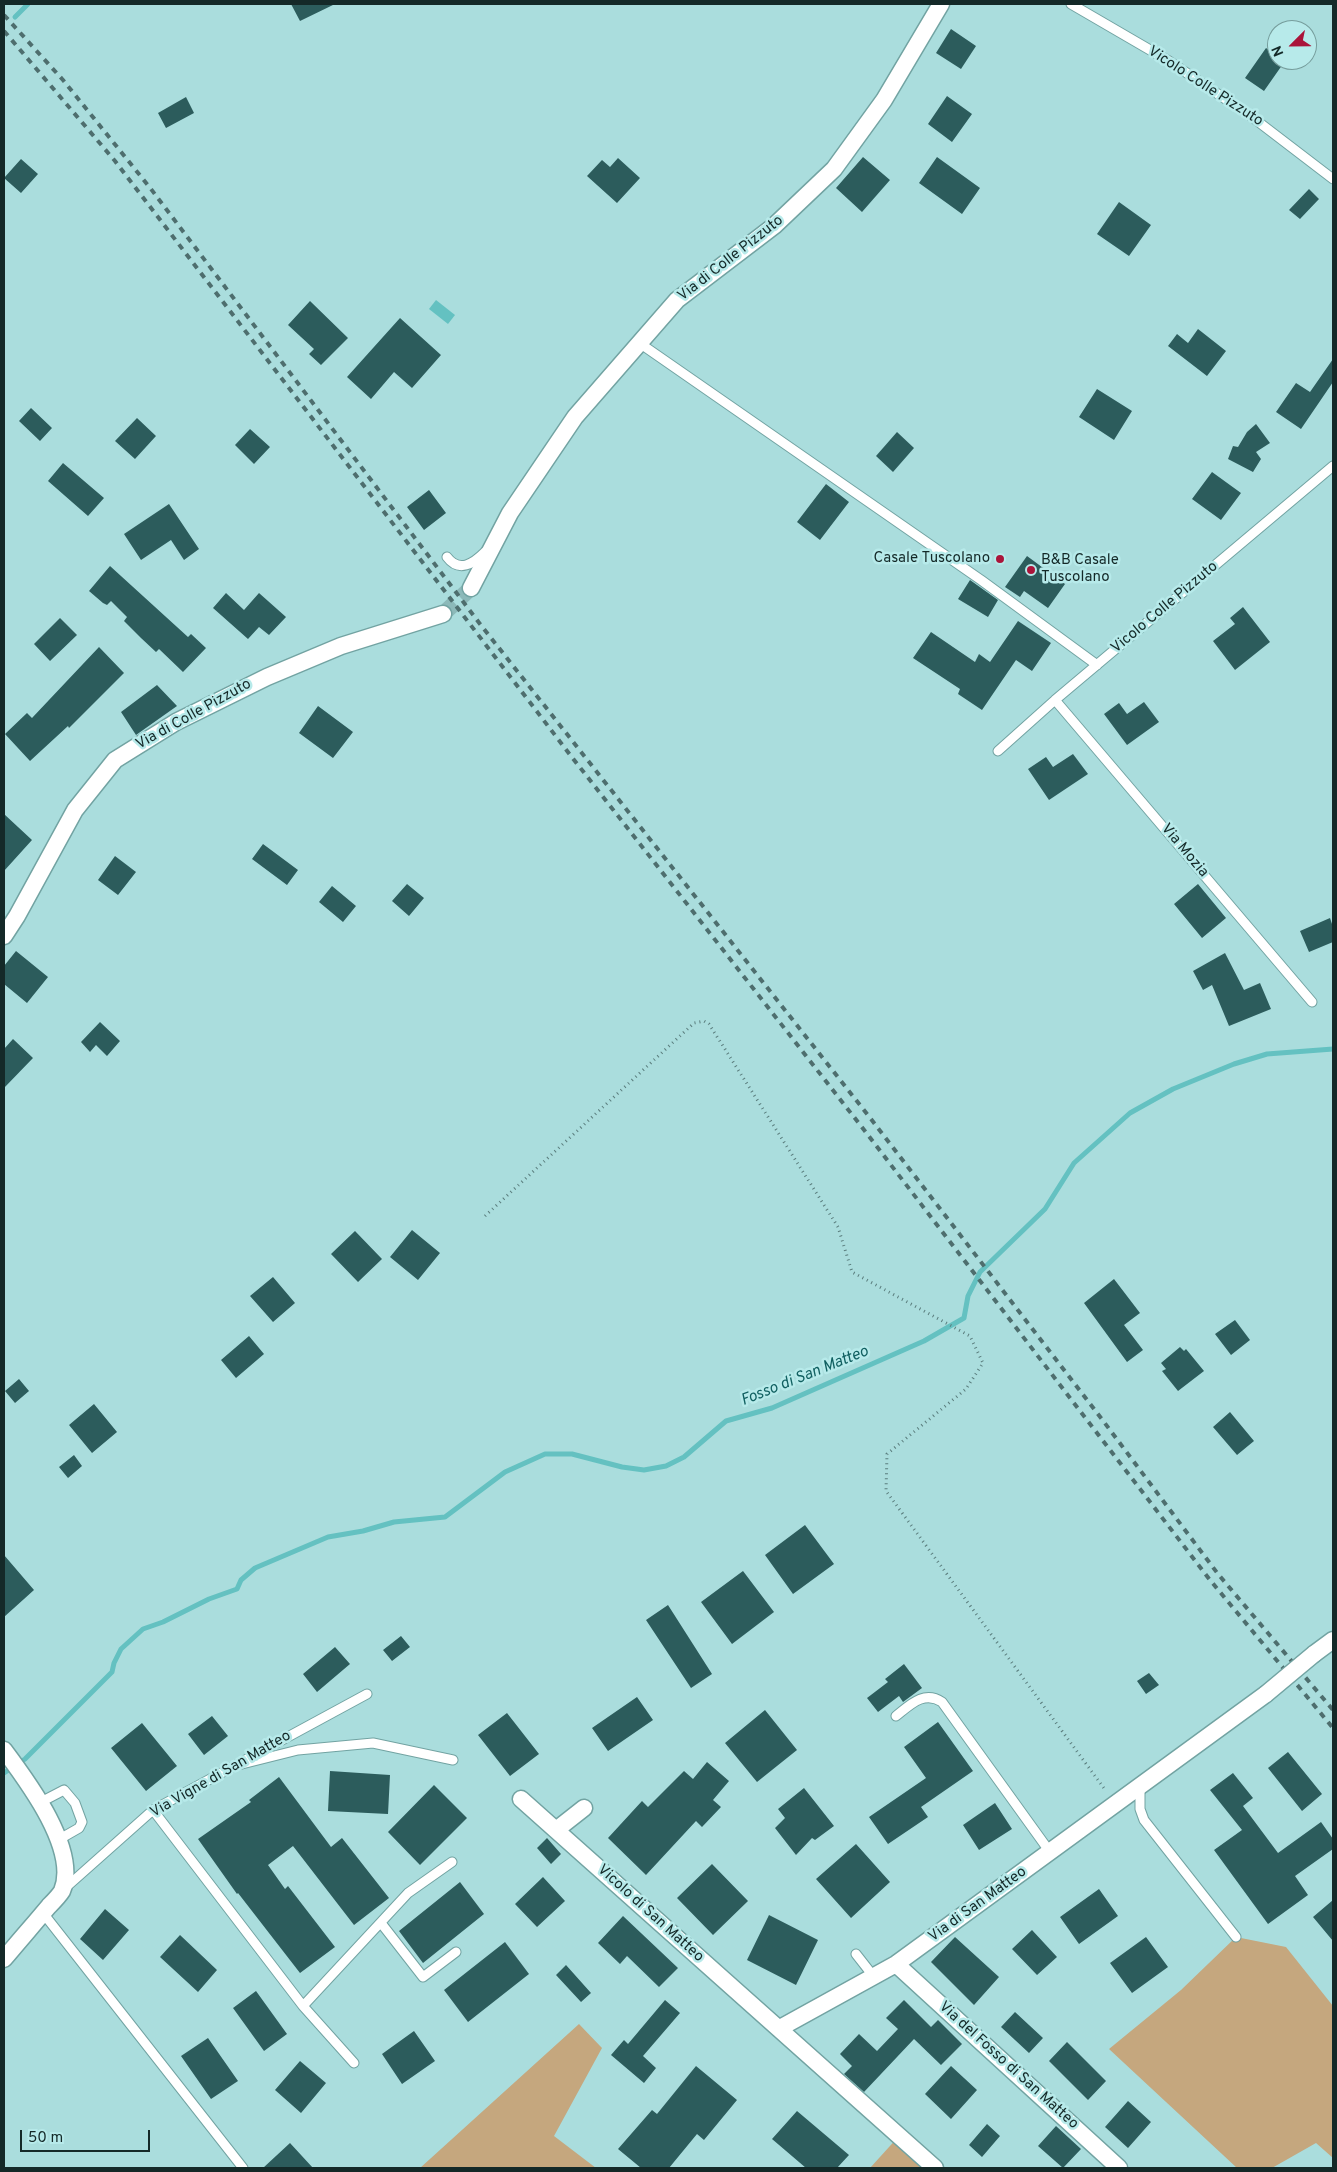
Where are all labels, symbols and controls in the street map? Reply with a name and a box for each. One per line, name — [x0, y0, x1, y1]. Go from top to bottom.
north arrow — [1267, 20, 1317, 70]
street label: Vicolo Colle Pizzuto — [1144, 43, 1266, 131]
text: N — [1269, 43, 1288, 59]
street label: Via di Colle Pizzuto — [675, 212, 787, 306]
place label: Casale Tuscolano — [874, 550, 990, 568]
place label: B&B Casale Tuscolano — [1041, 552, 1119, 587]
marker: Casale Tuscolano — [994, 553, 1006, 565]
street label: Vicolo Colle Pizzuto — [1108, 558, 1222, 658]
marker: B&B Casale Tuscolano — [1025, 564, 1037, 576]
street label: Via di Colle Pizzuto — [133, 676, 255, 754]
street label: Via Mozia — [1156, 820, 1212, 882]
water label: Fosso di San Matteo — [739, 1343, 871, 1411]
street label: Via Vigne di San Matteo — [148, 1727, 294, 1823]
street label: Vicolo di San Matteo — [593, 1861, 707, 1967]
street label: Via di San Matteo — [925, 1863, 1031, 1947]
street label: Via del Fosso di San Matteo — [934, 1998, 1082, 2134]
scale bar — [22, 2120, 152, 2152]
text: 50 m — [28, 2129, 63, 2148]

